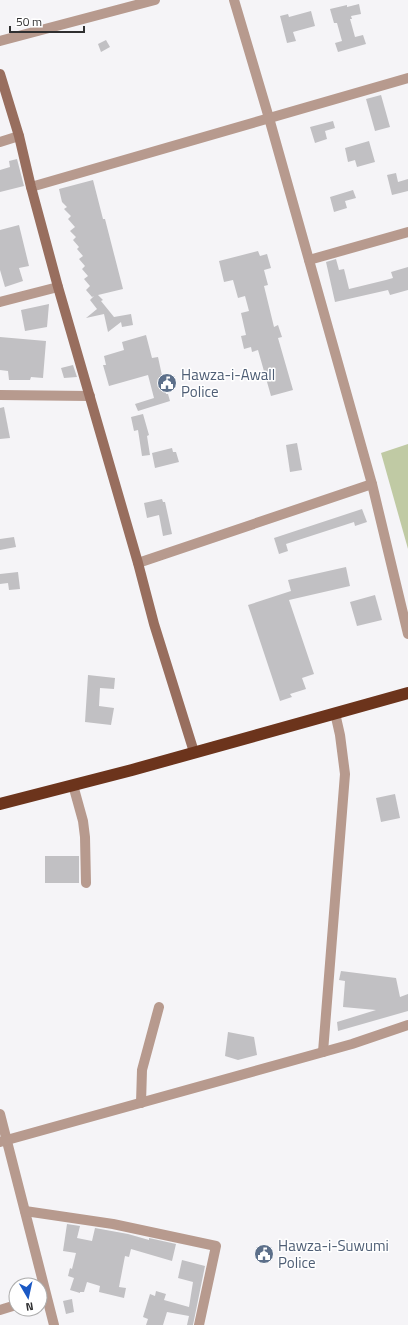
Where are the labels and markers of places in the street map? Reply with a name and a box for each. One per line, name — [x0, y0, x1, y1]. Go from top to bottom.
place label: Hawza-i-Awall Police — [181, 363, 275, 403]
public building icon: Hawza-i-Awall Police — [156, 372, 178, 394]
place label: Hawza-i-Suwumi Police — [278, 1234, 389, 1274]
public building icon: Hawza-i-Suwumi Police — [253, 1243, 275, 1265]

